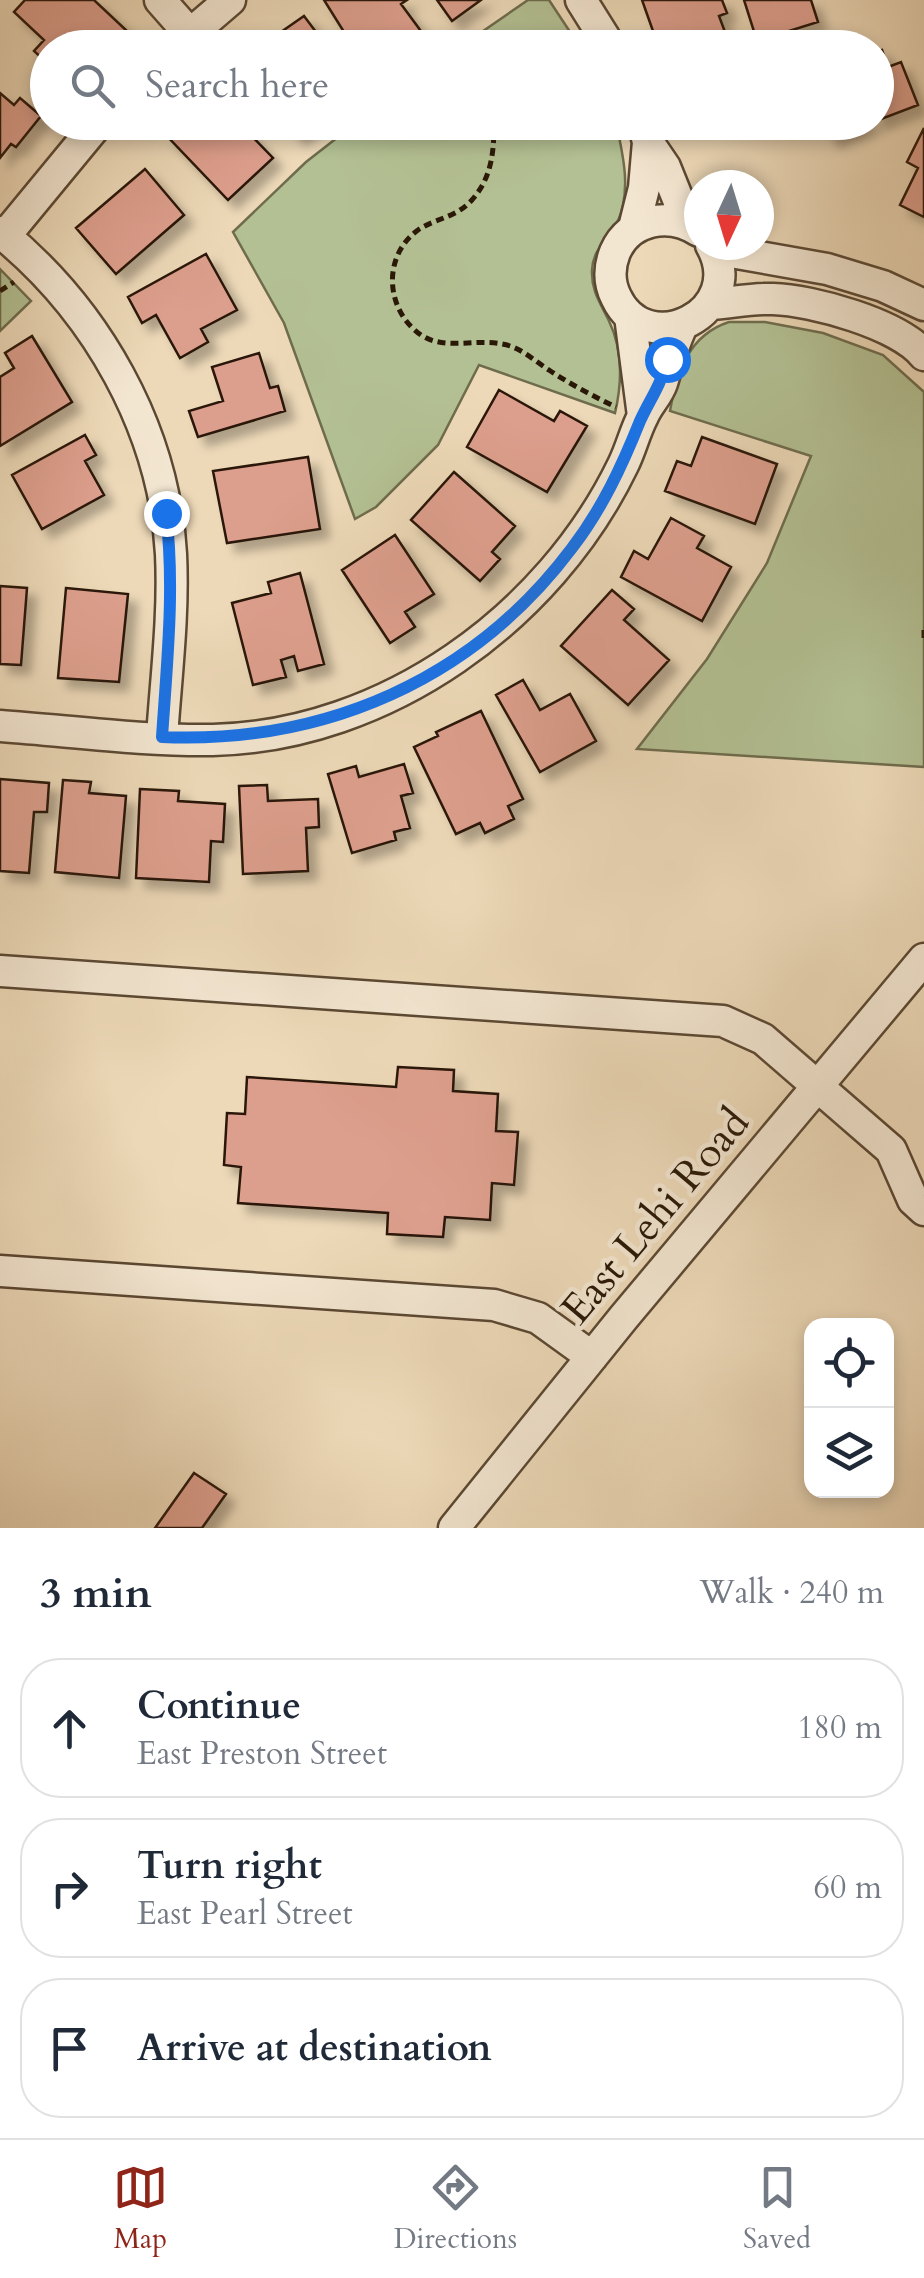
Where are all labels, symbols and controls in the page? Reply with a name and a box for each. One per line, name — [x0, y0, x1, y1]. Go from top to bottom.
search box — [30, 30, 894, 140]
icon: search — [65, 58, 120, 113]
text: Search here — [145, 59, 329, 111]
north arrow — [684, 170, 774, 260]
route start — [645, 337, 691, 383]
route end — [144, 491, 190, 537]
street label: East Lehi Road — [548, 1096, 762, 1336]
map controls — [804, 1318, 894, 1498]
button: locate — [804, 1318, 894, 1408]
button: layers — [804, 1408, 894, 1498]
text: 3 min — [40, 1565, 152, 1622]
text: Walk · 240 m — [699, 1571, 884, 1615]
text: Continue — [137, 1680, 301, 1732]
icon: ahead — [42, 1701, 97, 1756]
text: 180 m — [797, 1706, 882, 1750]
text: East Preston Street — [137, 1732, 387, 1776]
text: Turn right — [137, 1840, 322, 1892]
icon: right — [42, 1861, 97, 1916]
text: 60 m — [814, 1866, 882, 1910]
text: East Pearl Street — [137, 1892, 353, 1936]
icon: arrive — [42, 2021, 97, 2076]
text: Arrive at destination — [137, 2022, 492, 2074]
tab: Map — [113, 2160, 168, 2258]
tab: Directions — [394, 2160, 517, 2258]
tab: Saved — [743, 2160, 811, 2258]

